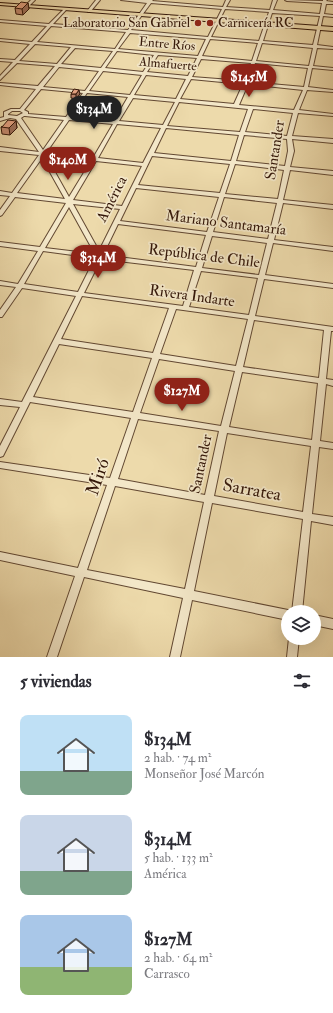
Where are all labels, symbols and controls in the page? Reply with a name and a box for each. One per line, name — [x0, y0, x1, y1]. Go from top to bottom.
place label: Laboratorio San Gabriel — [63, 15, 191, 31]
place label: Carnicería RC — [218, 15, 293, 31]
marker: Laboratorio San Gabriel — [193, 18, 203, 28]
marker: Carnicería RC — [205, 18, 215, 28]
street label: Entre Ríos — [138, 34, 196, 54]
street label: Almafuerte — [137, 53, 198, 75]
pin: $145M — [221, 64, 277, 98]
text: $145M — [230, 69, 268, 85]
pin: $134M — [66, 96, 122, 130]
text: $134M — [76, 101, 112, 117]
street label: Santander — [261, 118, 289, 181]
pin: $140M — [40, 147, 96, 181]
text: $140M — [49, 152, 87, 168]
street label: América — [92, 172, 132, 226]
street label: Mariano Santamaría — [165, 206, 288, 240]
street label: República de Chile — [147, 240, 261, 273]
pin: $314M — [70, 245, 126, 279]
text: $314M — [80, 250, 116, 266]
street label: Rivera Indarte — [148, 281, 236, 311]
pin: $127M — [154, 378, 210, 412]
text: $127M — [163, 383, 201, 399]
street label: Santander — [185, 432, 217, 495]
street label: Miró — [81, 455, 115, 498]
street label: Sarratea — [221, 474, 284, 507]
map controls — [281, 605, 321, 645]
button: layers — [281, 605, 321, 645]
icon: filters — [291, 670, 313, 692]
text: 5 viviendas — [20, 671, 92, 692]
text: $134M — [144, 729, 192, 750]
icon: home — [52, 731, 100, 779]
text: 2 hab. · 74 m² — [144, 750, 212, 766]
text: Monseñor José Marcón — [144, 766, 264, 782]
text: $314M — [144, 829, 192, 850]
icon: home — [52, 831, 100, 879]
text: 5 hab. · 133 m² — [144, 850, 213, 866]
text: América — [144, 866, 187, 882]
text: $127M — [144, 929, 193, 950]
icon: home — [52, 931, 100, 979]
text: 2 hab. · 64 m² — [144, 950, 212, 966]
text: Carrasco — [144, 966, 190, 982]

